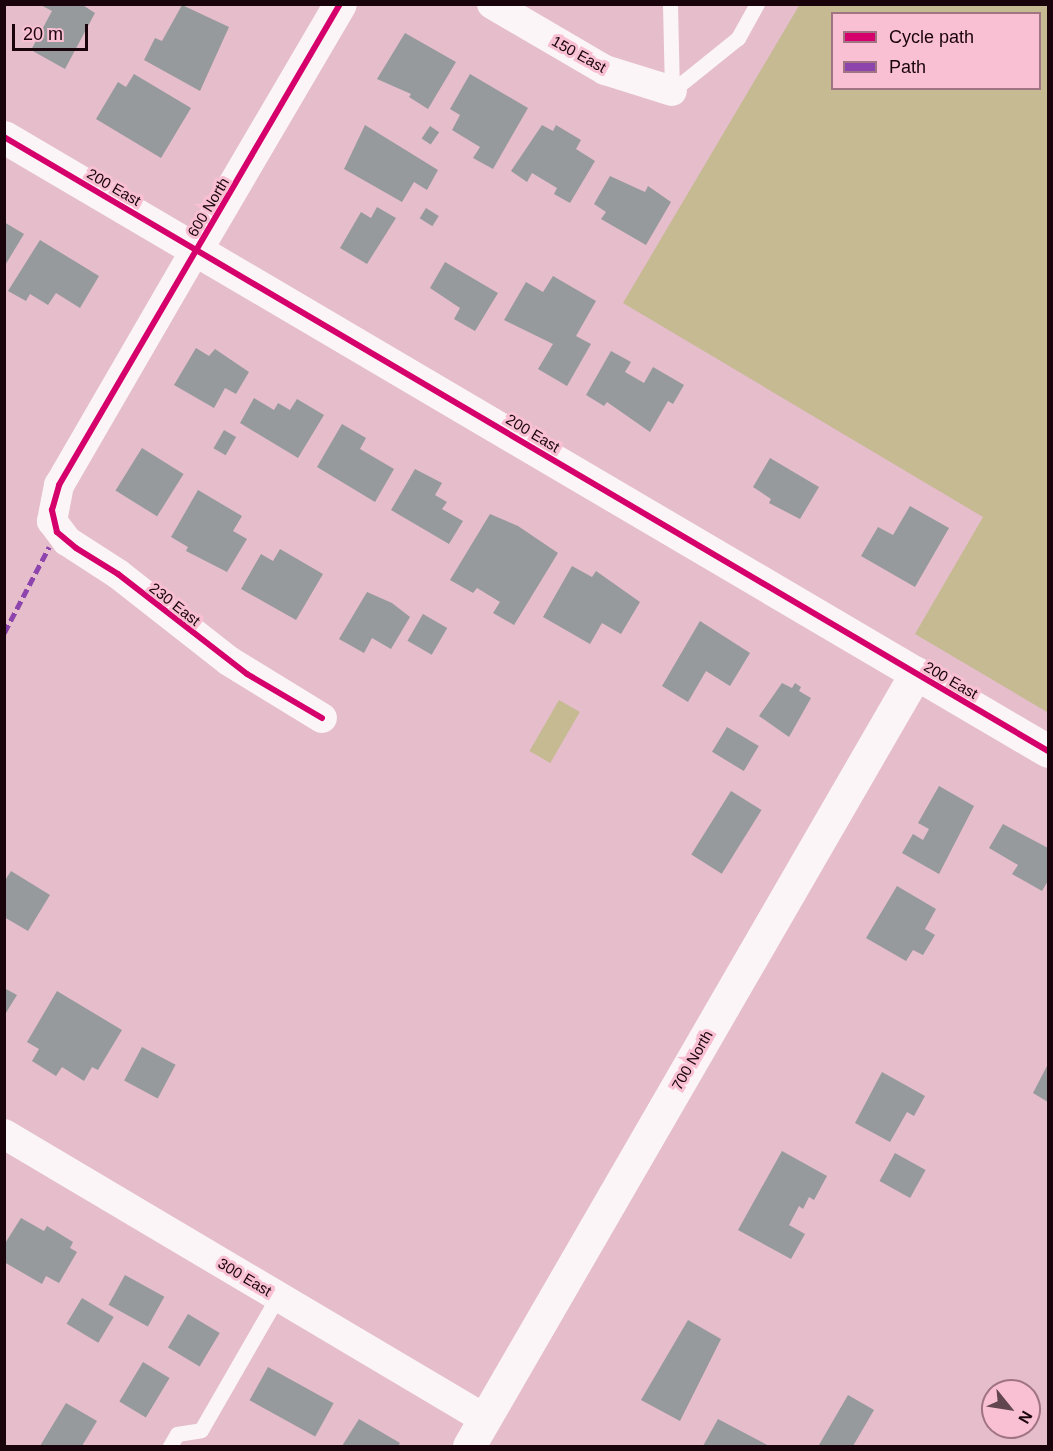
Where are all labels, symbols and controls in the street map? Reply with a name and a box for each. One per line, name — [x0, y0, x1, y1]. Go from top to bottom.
scale bar — [15, 12, 92, 50]
legend — [831, 12, 1041, 90]
text: 20 m — [23, 24, 63, 44]
text: Cycle path — [889, 27, 974, 47]
street label: 150 East — [549, 32, 609, 76]
text: Path — [889, 57, 926, 77]
street label: 200 East — [84, 164, 144, 210]
street label: 600 North — [183, 174, 233, 240]
street label: 200 East — [503, 410, 563, 456]
street label: 230 East — [146, 579, 204, 629]
street label: 200 East — [921, 657, 981, 703]
street label: 700 North — [668, 1027, 716, 1093]
street label: 300 East — [215, 1254, 275, 1300]
north arrow — [981, 1379, 1041, 1439]
text: N — [1015, 1408, 1036, 1427]

